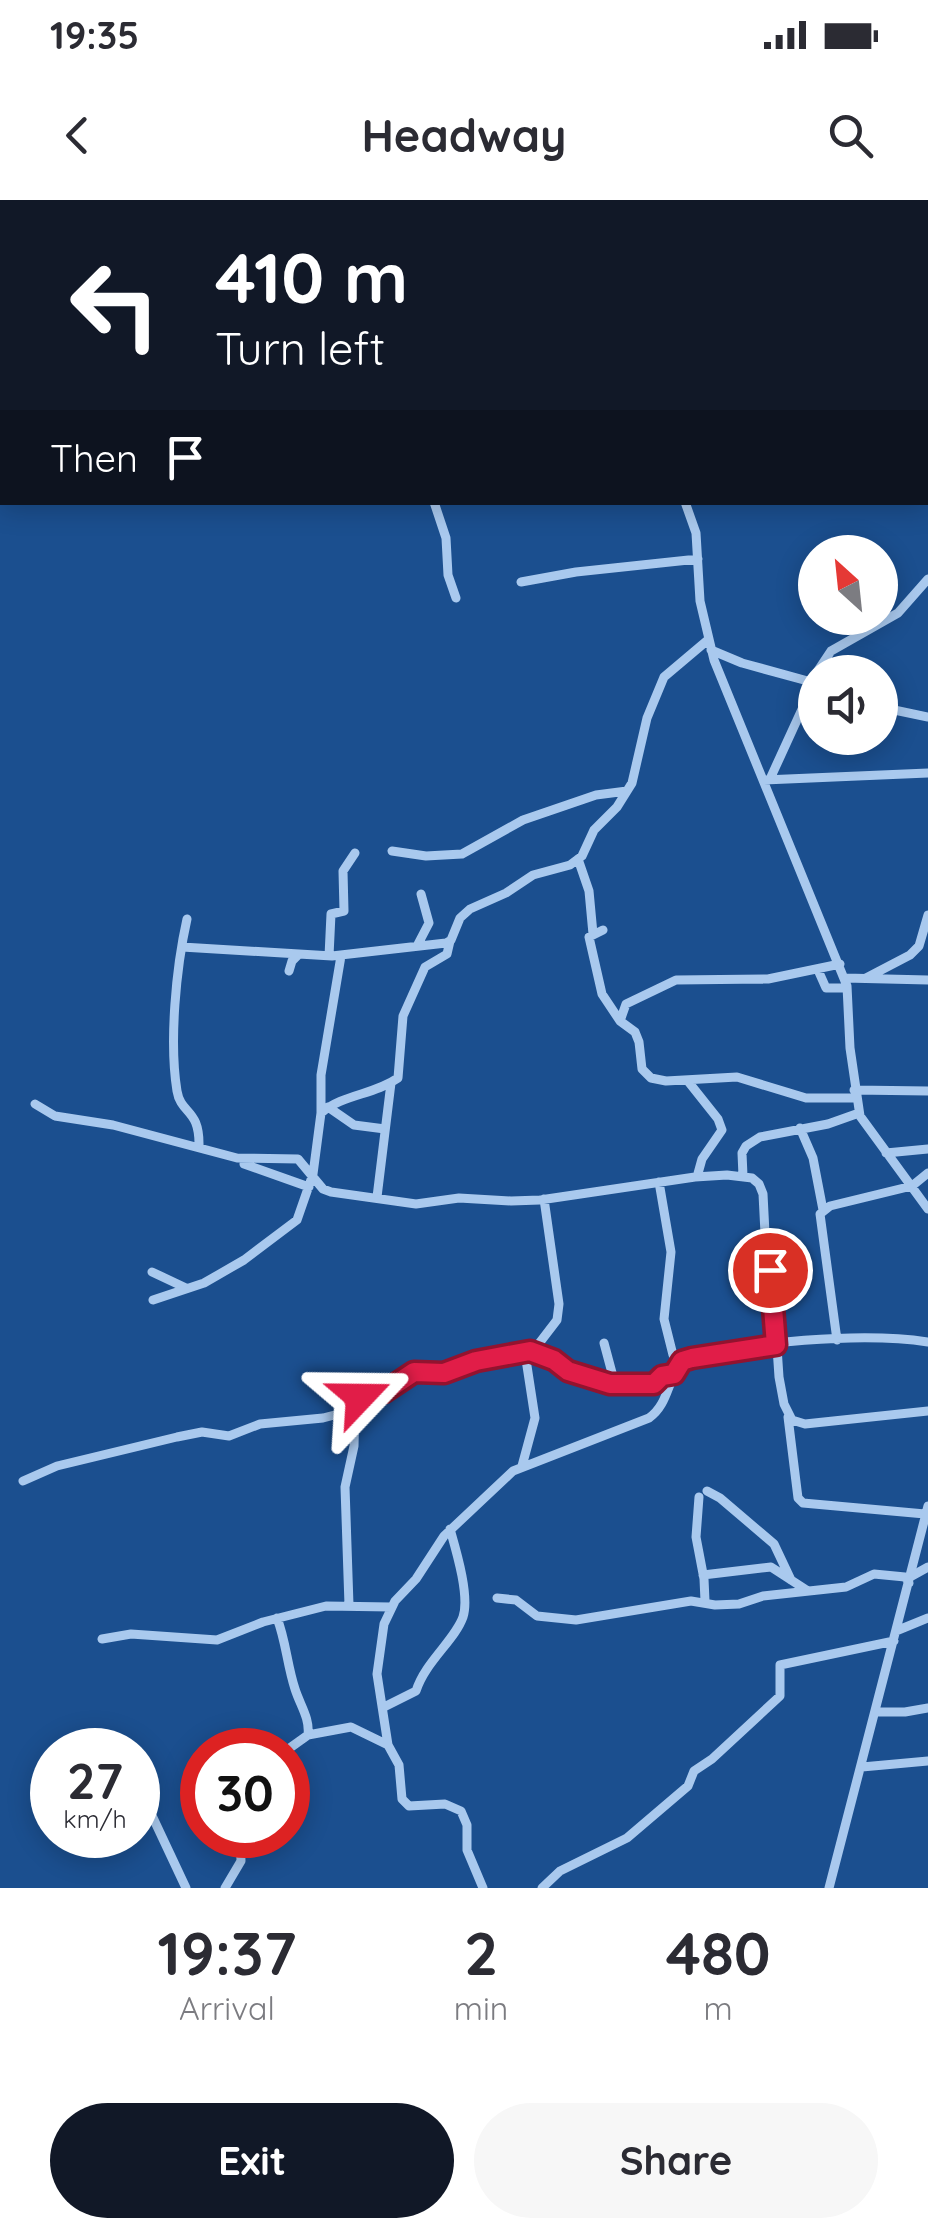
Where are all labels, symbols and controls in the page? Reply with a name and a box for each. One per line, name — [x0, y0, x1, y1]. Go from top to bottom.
text: 19:35 — [50, 11, 139, 59]
text: Headway — [361, 107, 567, 163]
icon: back — [50, 108, 105, 163]
icon: search — [823, 108, 878, 163]
text: 410 m — [215, 233, 408, 321]
icon: left — [50, 240, 180, 370]
text: Turn left — [215, 320, 385, 376]
icon: arrive — [158, 430, 213, 485]
text: Then — [50, 434, 138, 482]
north arrow — [798, 535, 898, 635]
map controls — [798, 535, 898, 755]
button: sound — [798, 655, 898, 755]
pin — [728, 1228, 813, 1313]
icon: arrive — [743, 1243, 798, 1298]
position arrow — [308, 1345, 412, 1449]
speed limit sign: 30 — [180, 1728, 310, 1858]
text: 27 — [67, 1749, 123, 1812]
text: km/h — [63, 1803, 127, 1834]
text: 19:37 — [157, 1915, 296, 1990]
text: 2 — [464, 1915, 498, 1990]
text: 480 — [666, 1915, 771, 1990]
text: Arrival — [179, 1988, 275, 2028]
text: min — [454, 1988, 508, 2028]
text: m — [704, 1988, 733, 2028]
button: Exit — [50, 2103, 454, 2218]
button: Share — [474, 2103, 878, 2218]

